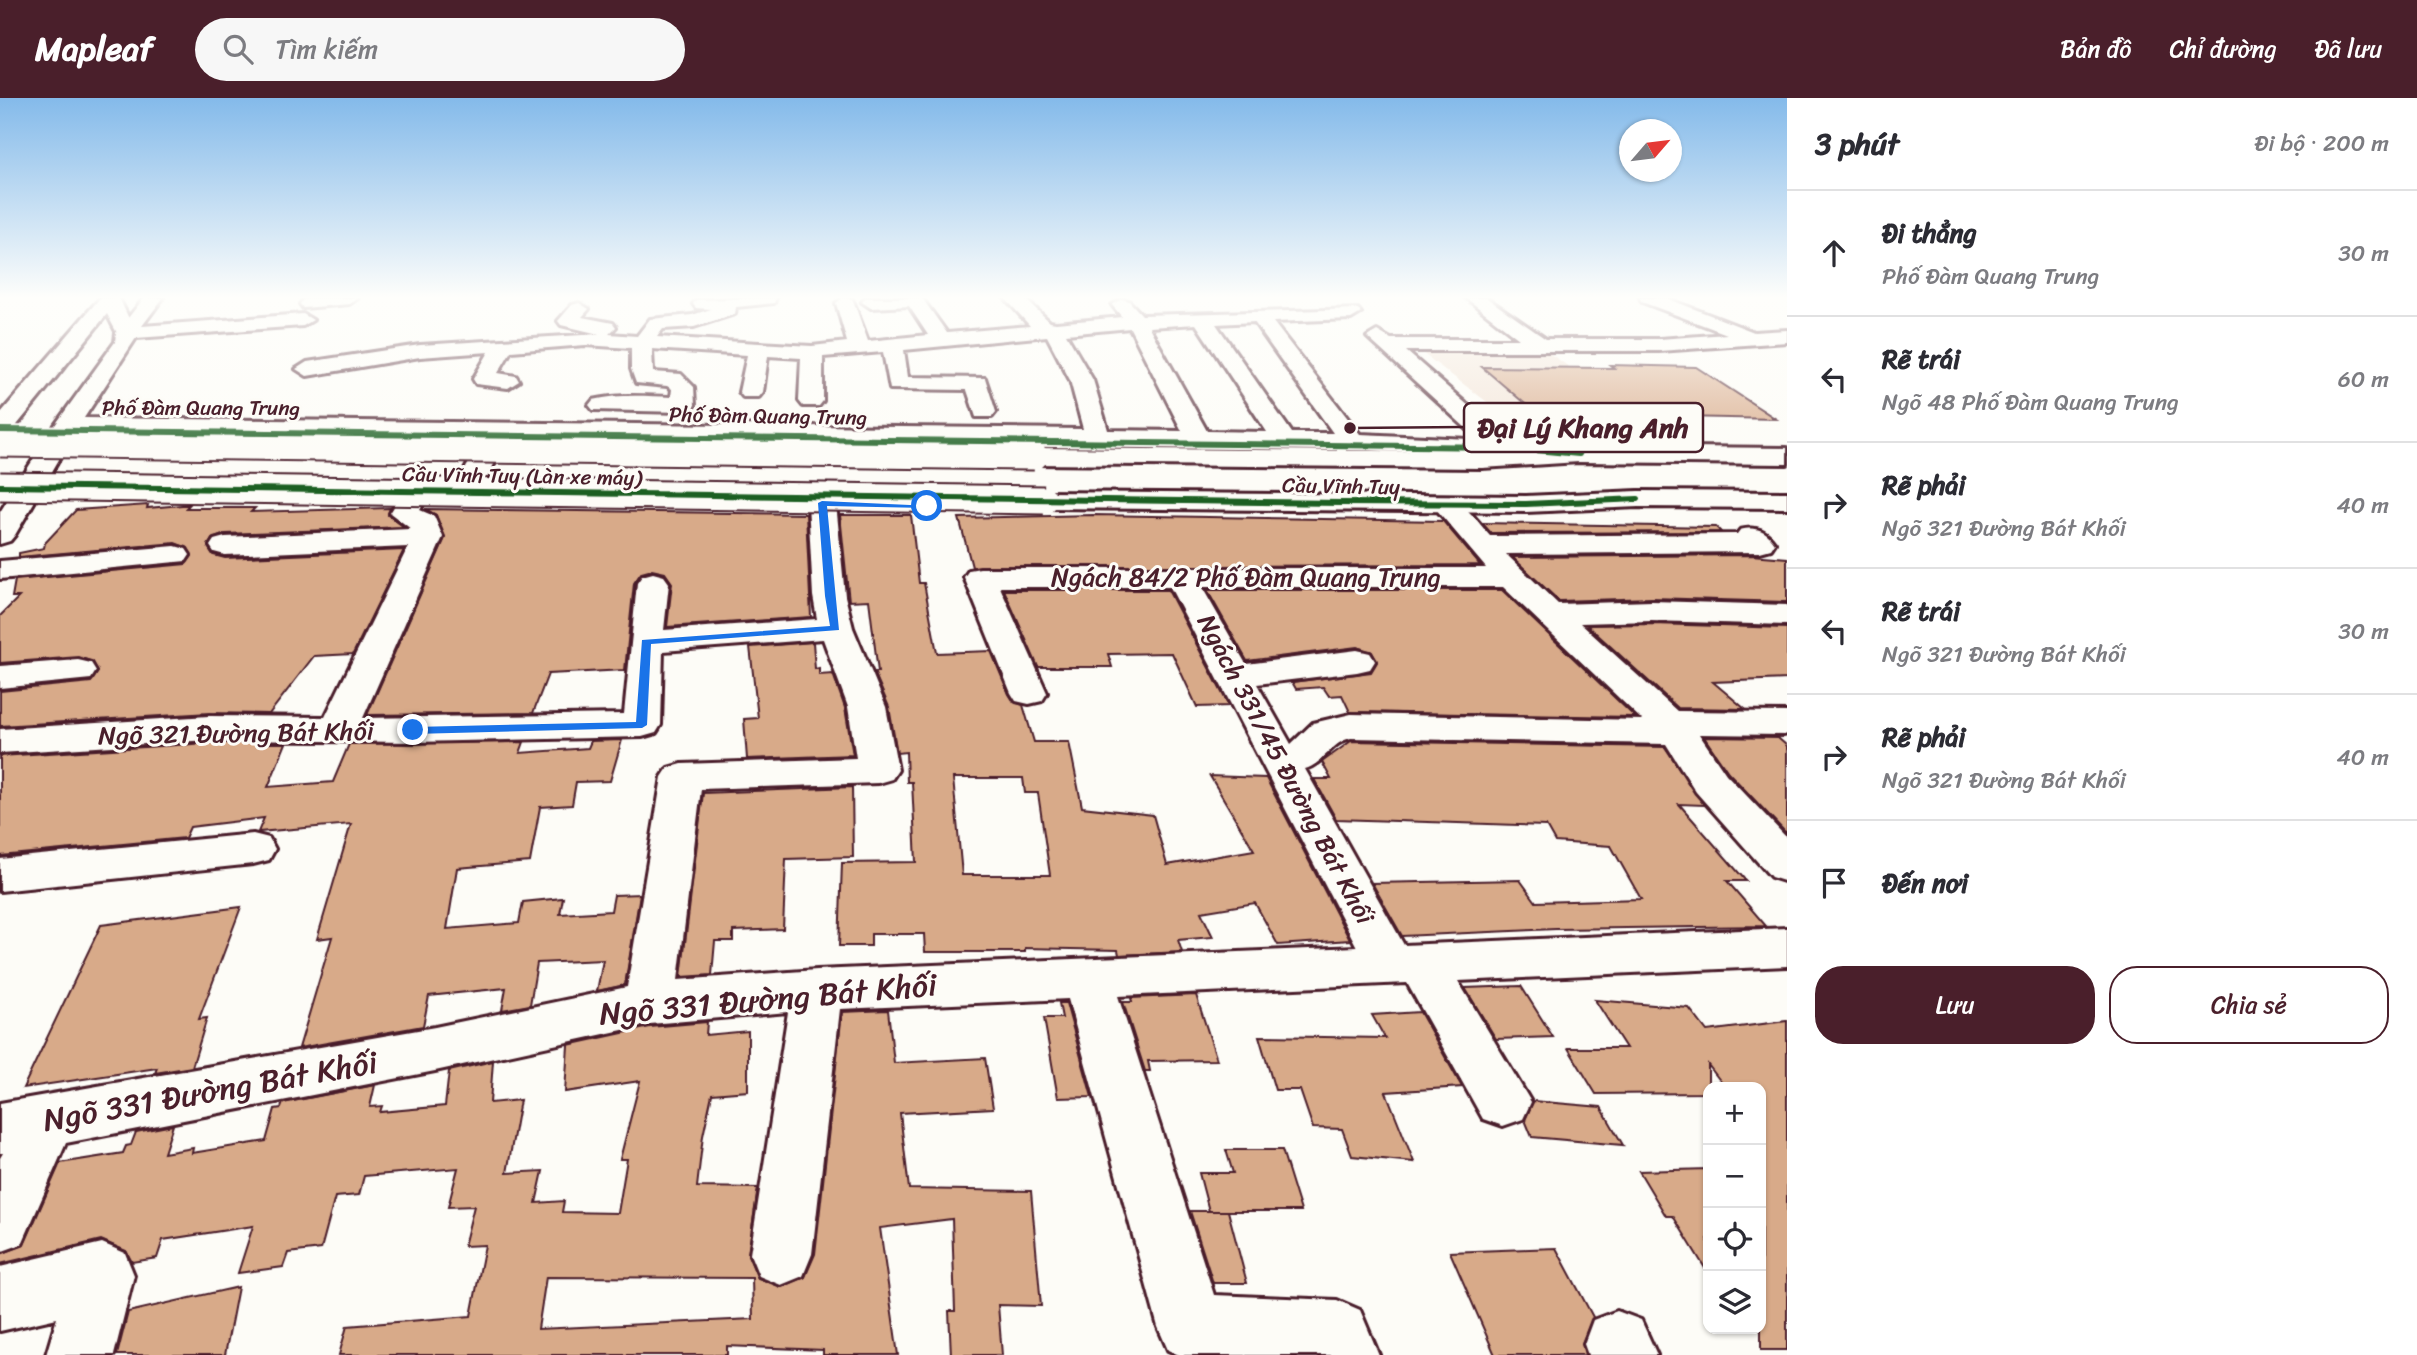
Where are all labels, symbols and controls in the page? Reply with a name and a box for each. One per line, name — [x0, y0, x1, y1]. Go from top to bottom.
search box — [195, 18, 685, 81]
text: Mapleaf — [35, 20, 153, 78]
text: Tìm kiếm — [275, 26, 378, 72]
text: Bản đồ — [2060, 28, 2131, 70]
text: Chỉ đường — [2169, 28, 2277, 70]
text: Đã lưu — [2315, 28, 2382, 70]
icon: search — [219, 30, 257, 68]
text: 3 phút — [1815, 117, 1899, 171]
north arrow — [1619, 119, 1682, 182]
text: Đi bộ · 200 m — [2254, 123, 2389, 164]
text: Đi thẳng — [1882, 210, 1977, 256]
text: 30 m — [2338, 233, 2389, 274]
icon: ahead — [1815, 234, 1853, 272]
text: Phố Đàm Quang Trung — [1882, 256, 2099, 297]
text: Rẽ trái — [1882, 336, 1960, 382]
text: 60 m — [2338, 359, 2389, 400]
icon: left — [1815, 360, 1853, 398]
text: Ngõ 48 Phố Đàm Quang Trung — [1882, 382, 2179, 423]
street label: Phố Đàm Quang Trung — [102, 389, 300, 427]
street label: Phố Đàm Quang Trung — [668, 395, 868, 437]
callout: Đại Lý Khang Anh — [1464, 403, 1703, 452]
text: Đại Lý Khang Anh — [1477, 403, 1689, 452]
street label: Cầu Vĩnh Tuy (Làn xe máy) — [402, 455, 644, 497]
text: Rẽ phải — [1882, 462, 1966, 508]
street label: Cầu Vĩnh Tuy — [1282, 466, 1400, 506]
text: 40 m — [2336, 485, 2389, 526]
icon: right — [1815, 486, 1853, 524]
route start — [911, 490, 942, 521]
text: Ngõ 321 Đường Bát Khối — [1882, 508, 2126, 549]
street label: Ngách 84/2 Phố Đàm Quang Trung — [1051, 554, 1441, 600]
text: Rẽ trái — [1882, 588, 1960, 634]
street label: Ngách 331/45 Đường Bát Khối — [1184, 605, 1388, 934]
text: 30 m — [2338, 611, 2389, 652]
icon: left — [1815, 612, 1853, 650]
text: Ngõ 321 Đường Bát Khối — [1882, 634, 2126, 675]
street label: Ngõ 321 Đường Bát Khối — [98, 708, 375, 758]
route end — [397, 714, 428, 745]
text: Rẽ phải — [1882, 714, 1966, 760]
text: 40 m — [2336, 737, 2389, 778]
icon: right — [1815, 738, 1853, 776]
text: Ngõ 321 Đường Bát Khối — [1882, 760, 2126, 801]
text: Đến nơi — [1882, 860, 1968, 906]
icon: arrive — [1815, 864, 1853, 902]
street label: Ngõ 331 Đường Bát Khối — [597, 956, 940, 1043]
button: Lưu — [1815, 966, 2095, 1044]
button: Chia sẻ — [2109, 966, 2389, 1044]
street label: Ngõ 331 Đường Bát Khối — [38, 1034, 383, 1149]
map controls — [1703, 1082, 1766, 1334]
button: + — [1703, 1082, 1766, 1145]
button: − — [1703, 1145, 1766, 1208]
button: locate — [1703, 1208, 1766, 1271]
button: layers — [1703, 1271, 1766, 1334]

